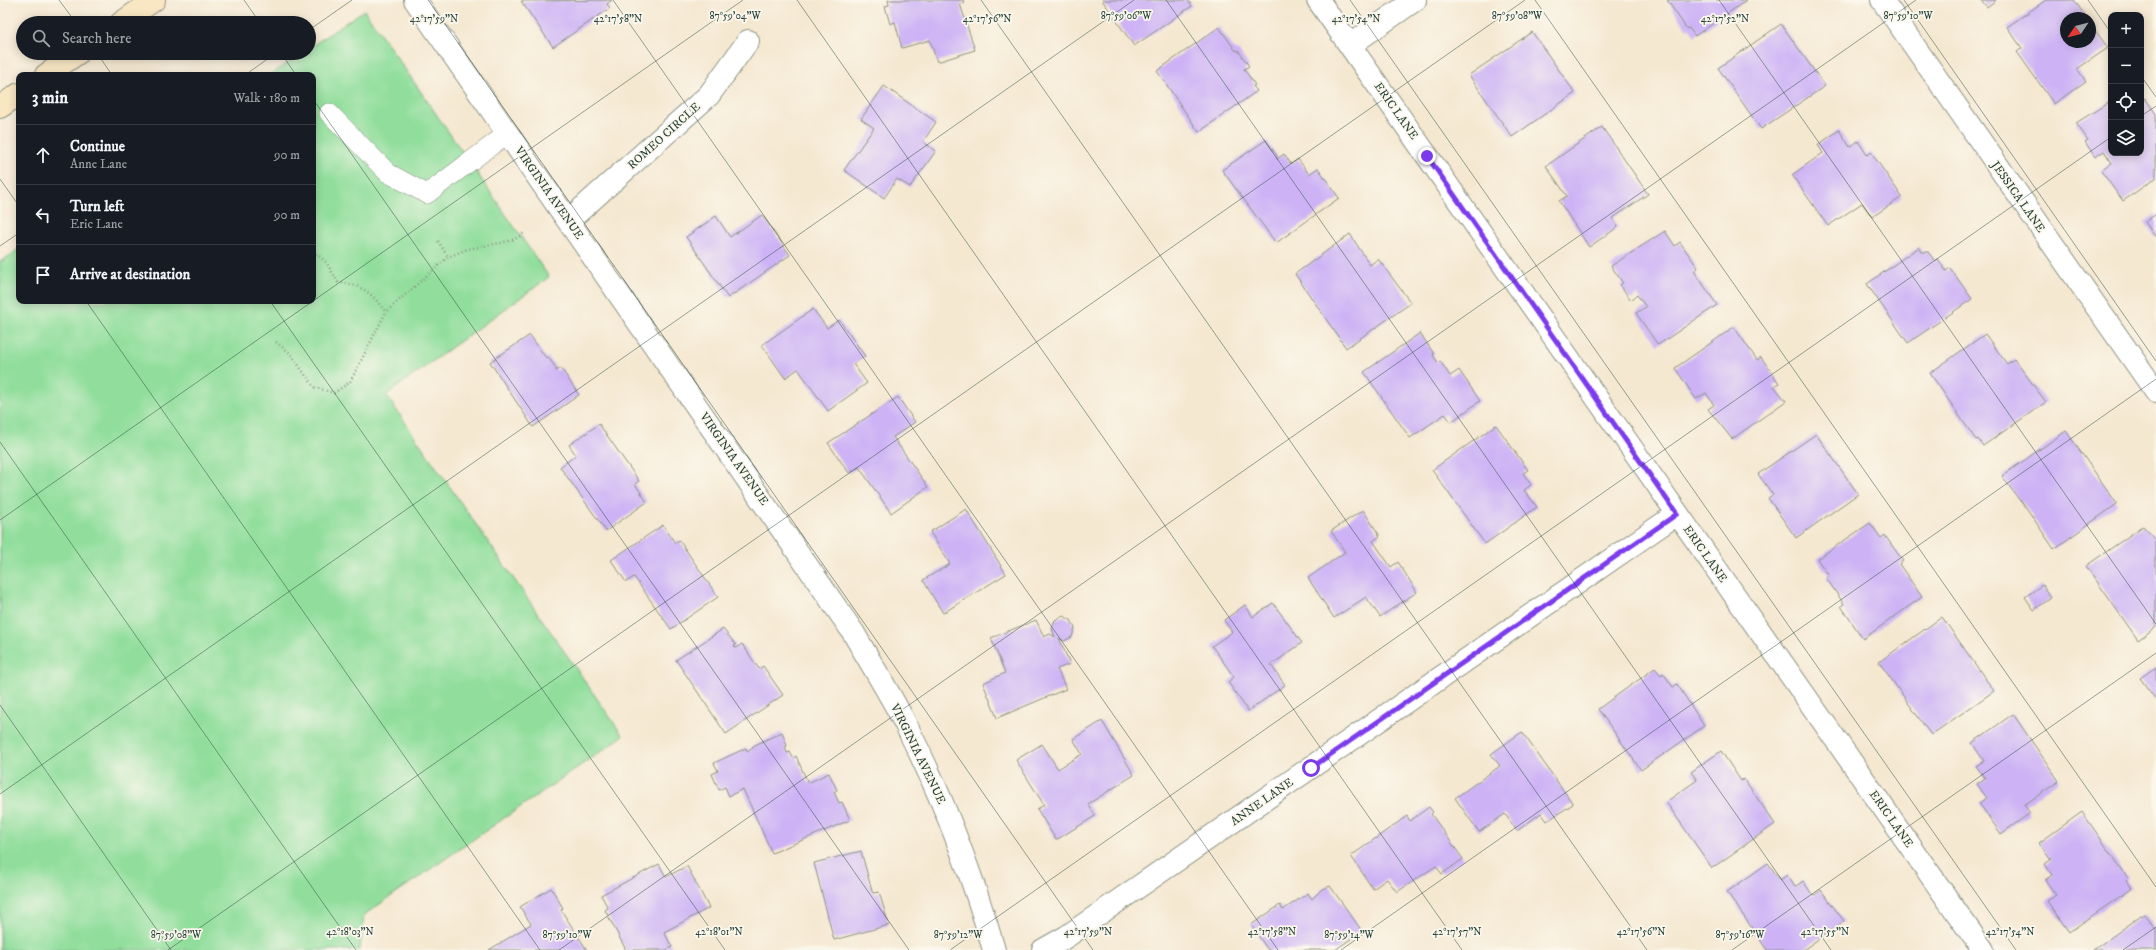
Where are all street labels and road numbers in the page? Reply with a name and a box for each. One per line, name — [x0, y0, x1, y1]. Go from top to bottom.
street label: ERIC LANE — [1371, 79, 1422, 143]
street label: ROMEO CIRCLE — [625, 99, 704, 173]
street label: VIRGINIA AVENUE — [511, 143, 587, 243]
street label: JESSICA LANE — [1987, 158, 2048, 236]
street label: VIRGINIA AVENUE — [696, 409, 772, 509]
street label: ERIC LANE — [1680, 522, 1731, 586]
street label: VIRGINIA AVENUE — [887, 700, 949, 807]
street label: ANNE LANE — [1228, 775, 1297, 829]
street label: ERIC LANE — [1866, 787, 1917, 851]

